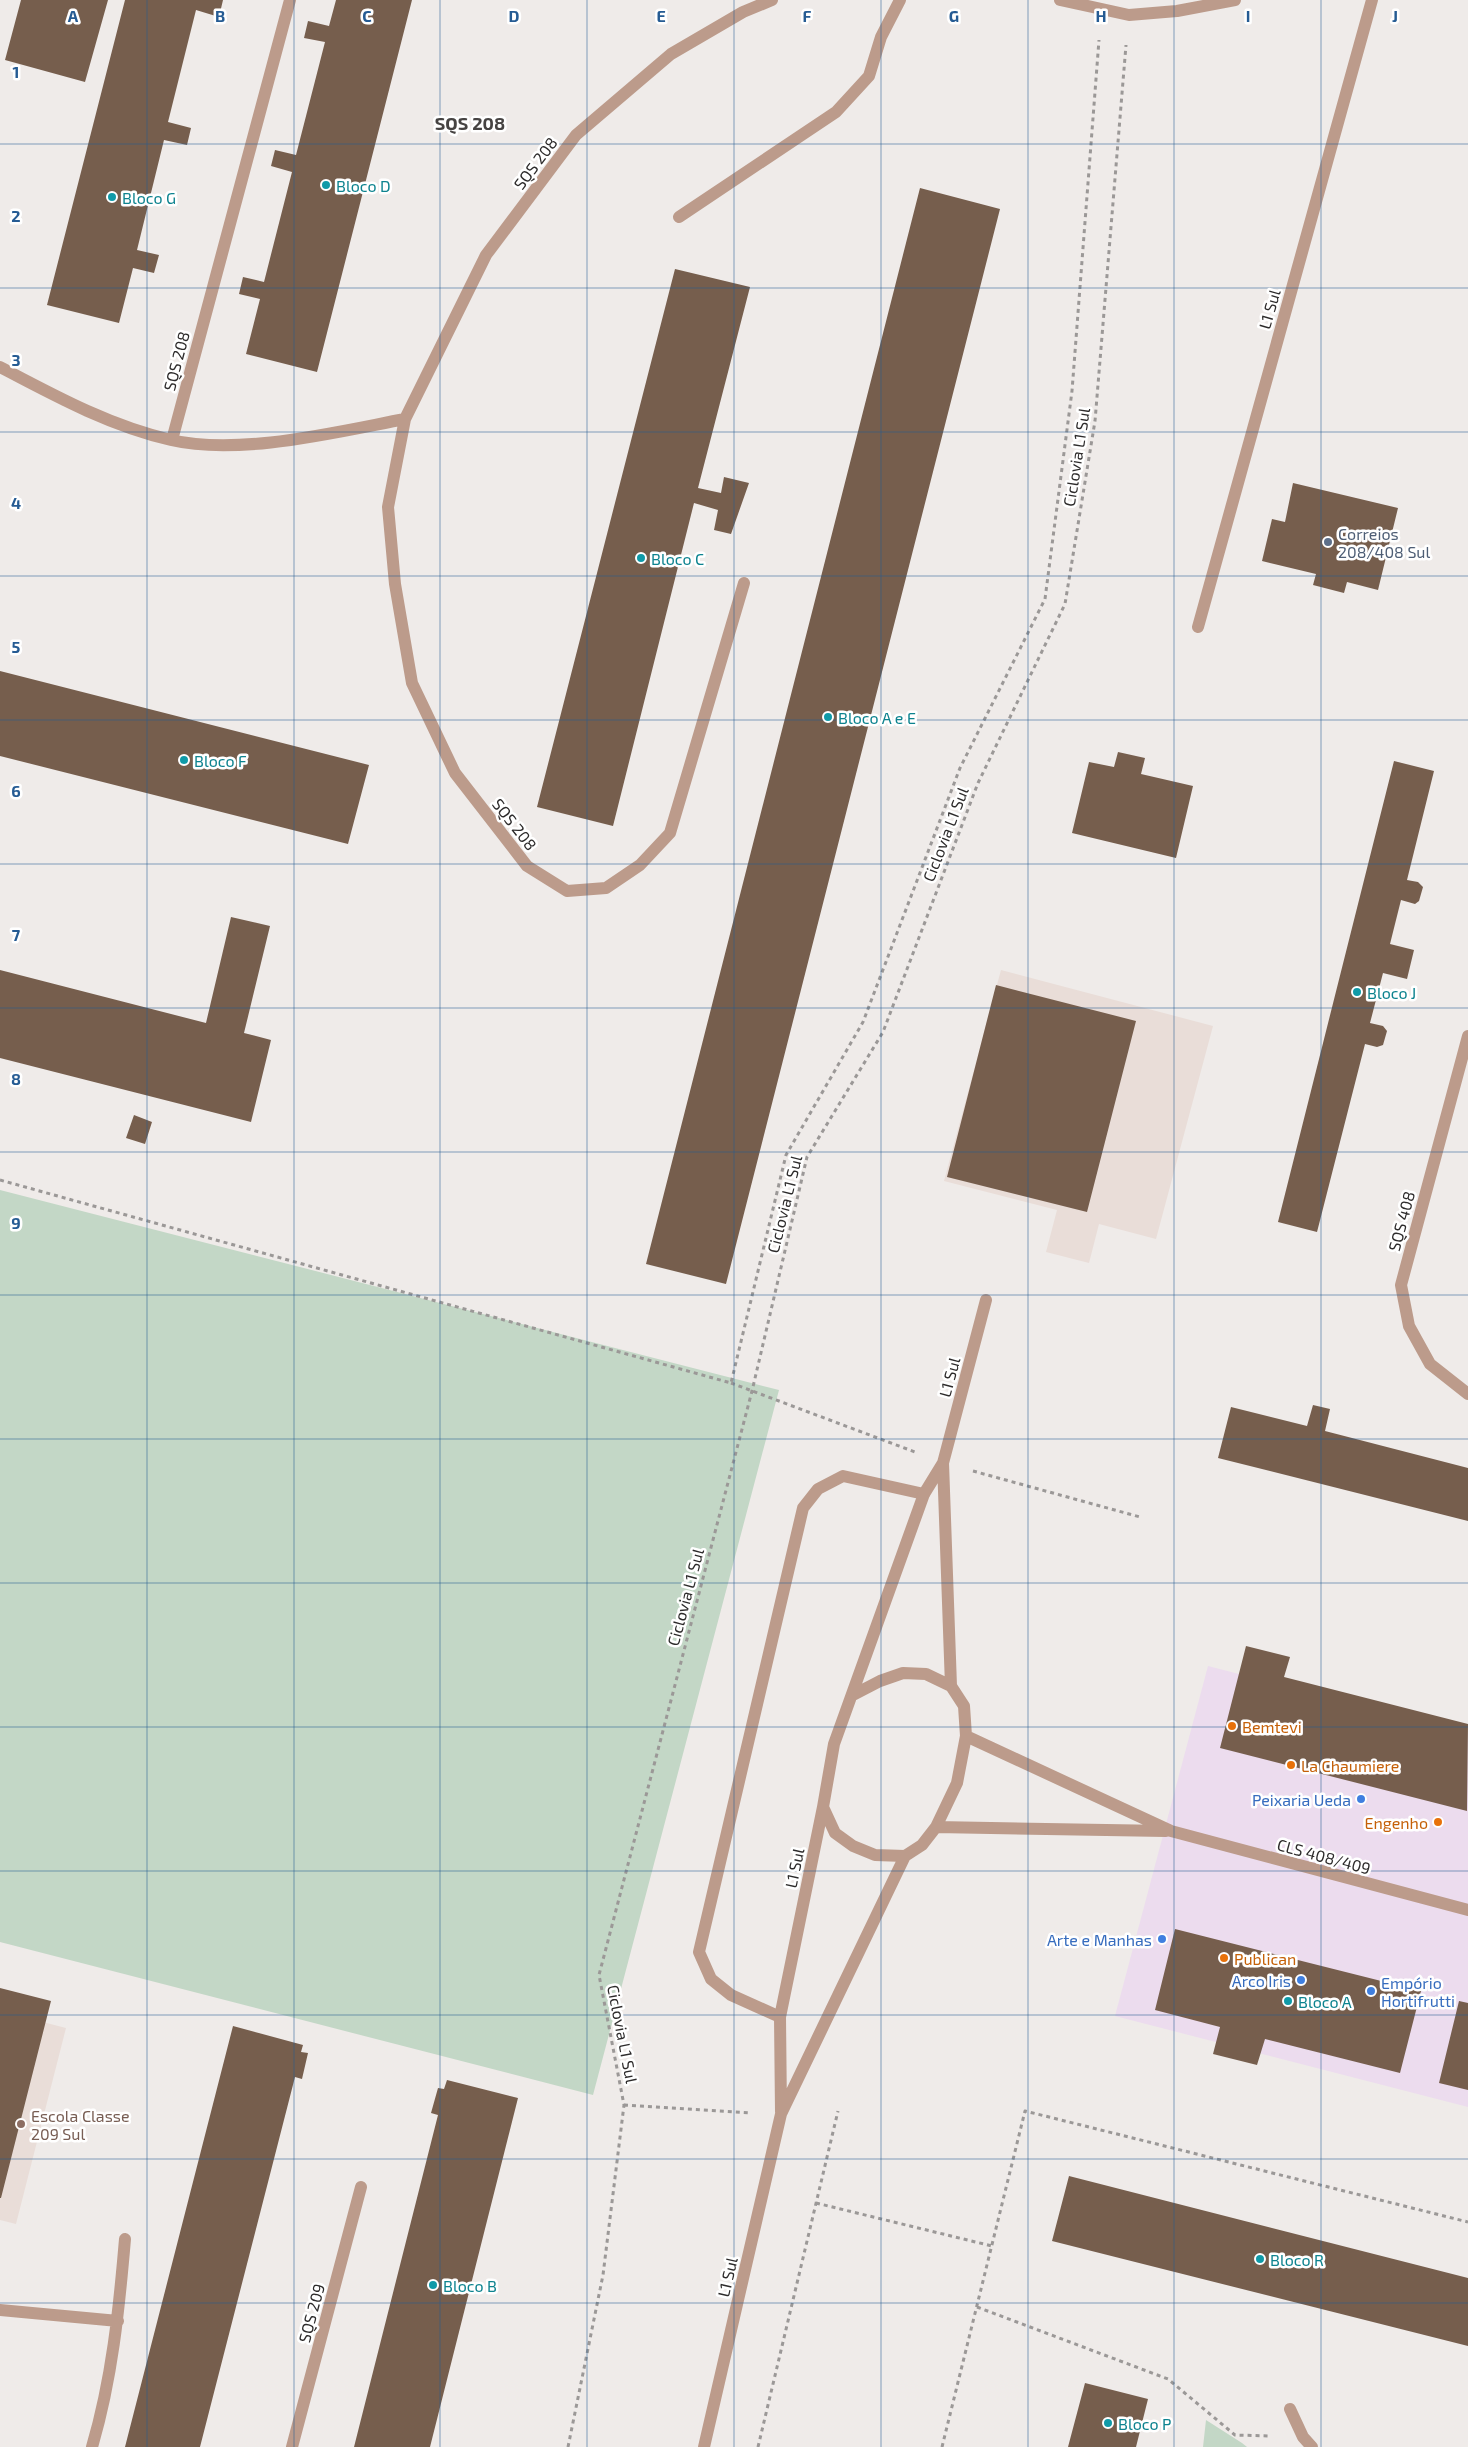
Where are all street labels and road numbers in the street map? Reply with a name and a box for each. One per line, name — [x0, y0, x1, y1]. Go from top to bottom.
street label: SQS 208 — [509, 133, 562, 194]
street label: L1 Sul — [1254, 287, 1284, 331]
street label: SQS 208 — [159, 329, 194, 393]
street label: Ciclovia L1 Sul — [1059, 406, 1093, 508]
street label: Ciclovia L1 Sul — [918, 784, 972, 884]
street label: SQS 208 — [488, 794, 541, 854]
street label: Ciclovia L1 Sul — [763, 1153, 805, 1255]
street label: SQS 408 — [1384, 1189, 1419, 1253]
street label: L1 Sul — [935, 1355, 963, 1399]
street label: Ciclovia L1 Sul — [663, 1546, 707, 1648]
street label: CLS 408/409 — [1275, 1834, 1373, 1878]
street label: L1 Sul — [781, 1846, 808, 1890]
street label: Ciclovia L1 Sul — [604, 1983, 642, 2085]
street label: L1 Sul — [713, 2255, 741, 2299]
street label: SQS 209 — [294, 2282, 329, 2345]

